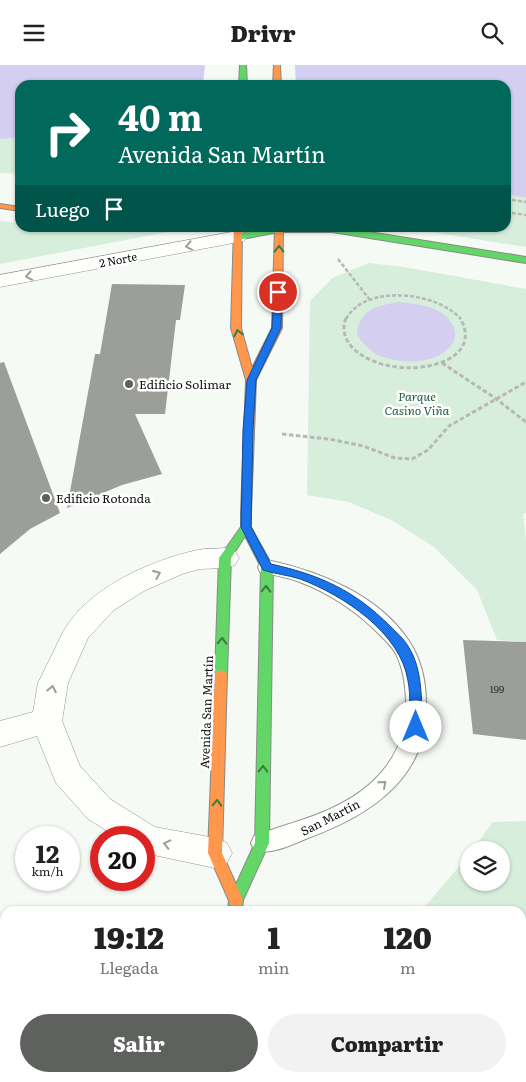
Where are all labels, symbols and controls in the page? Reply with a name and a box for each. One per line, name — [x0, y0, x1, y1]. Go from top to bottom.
text: Drivr — [231, 16, 295, 49]
icon: menu — [20, 19, 48, 47]
icon: search — [478, 19, 506, 47]
text: 40 m — [118, 90, 203, 142]
icon: right — [35, 100, 100, 165]
text: Avenida San Martín — [118, 137, 325, 170]
text: Luego — [35, 195, 90, 223]
icon: arrive — [100, 195, 128, 223]
one-way arrow — [185, 240, 193, 250]
one-way arrow — [274, 245, 284, 253]
street label: 2 Norte — [98, 247, 138, 270]
one-way arrow — [25, 270, 34, 280]
pin — [257, 271, 299, 313]
icon: arrive — [264, 278, 292, 306]
one-way arrow — [233, 328, 244, 337]
place label: Edificio Solimar — [139, 375, 231, 393]
marker: Edificio Solimar — [123, 378, 135, 390]
park label: Parque Casino Viña — [385, 387, 450, 419]
place label: Edificio Rotonda — [56, 489, 151, 507]
marker: Edificio Rotonda — [40, 492, 52, 504]
one-way arrow — [152, 569, 161, 580]
one-way arrow — [261, 585, 271, 592]
one-way arrow — [217, 636, 227, 644]
street label: Avenida San Martín — [195, 655, 217, 769]
house number: 199 — [490, 681, 504, 696]
one-way arrow — [47, 684, 57, 693]
position arrow — [389, 700, 441, 752]
one-way arrow — [258, 765, 268, 772]
one-way arrow — [377, 781, 386, 790]
street label: San Martín — [297, 794, 363, 840]
one-way arrow — [212, 799, 222, 806]
speed limit sign: 20 — [90, 826, 155, 891]
text: 12 — [36, 834, 59, 871]
one-way arrow — [163, 839, 172, 850]
map controls — [460, 841, 510, 891]
button: layers — [460, 841, 510, 891]
text: km/h — [32, 862, 63, 880]
text: 19:12 — [94, 914, 164, 958]
text: 1 — [267, 914, 280, 958]
text: 120 — [384, 914, 432, 958]
text: Llegada — [99, 955, 159, 979]
text: min — [258, 955, 289, 979]
text: m — [400, 955, 415, 979]
button: Salir — [20, 1014, 258, 1072]
button: Compartir — [268, 1014, 506, 1072]

